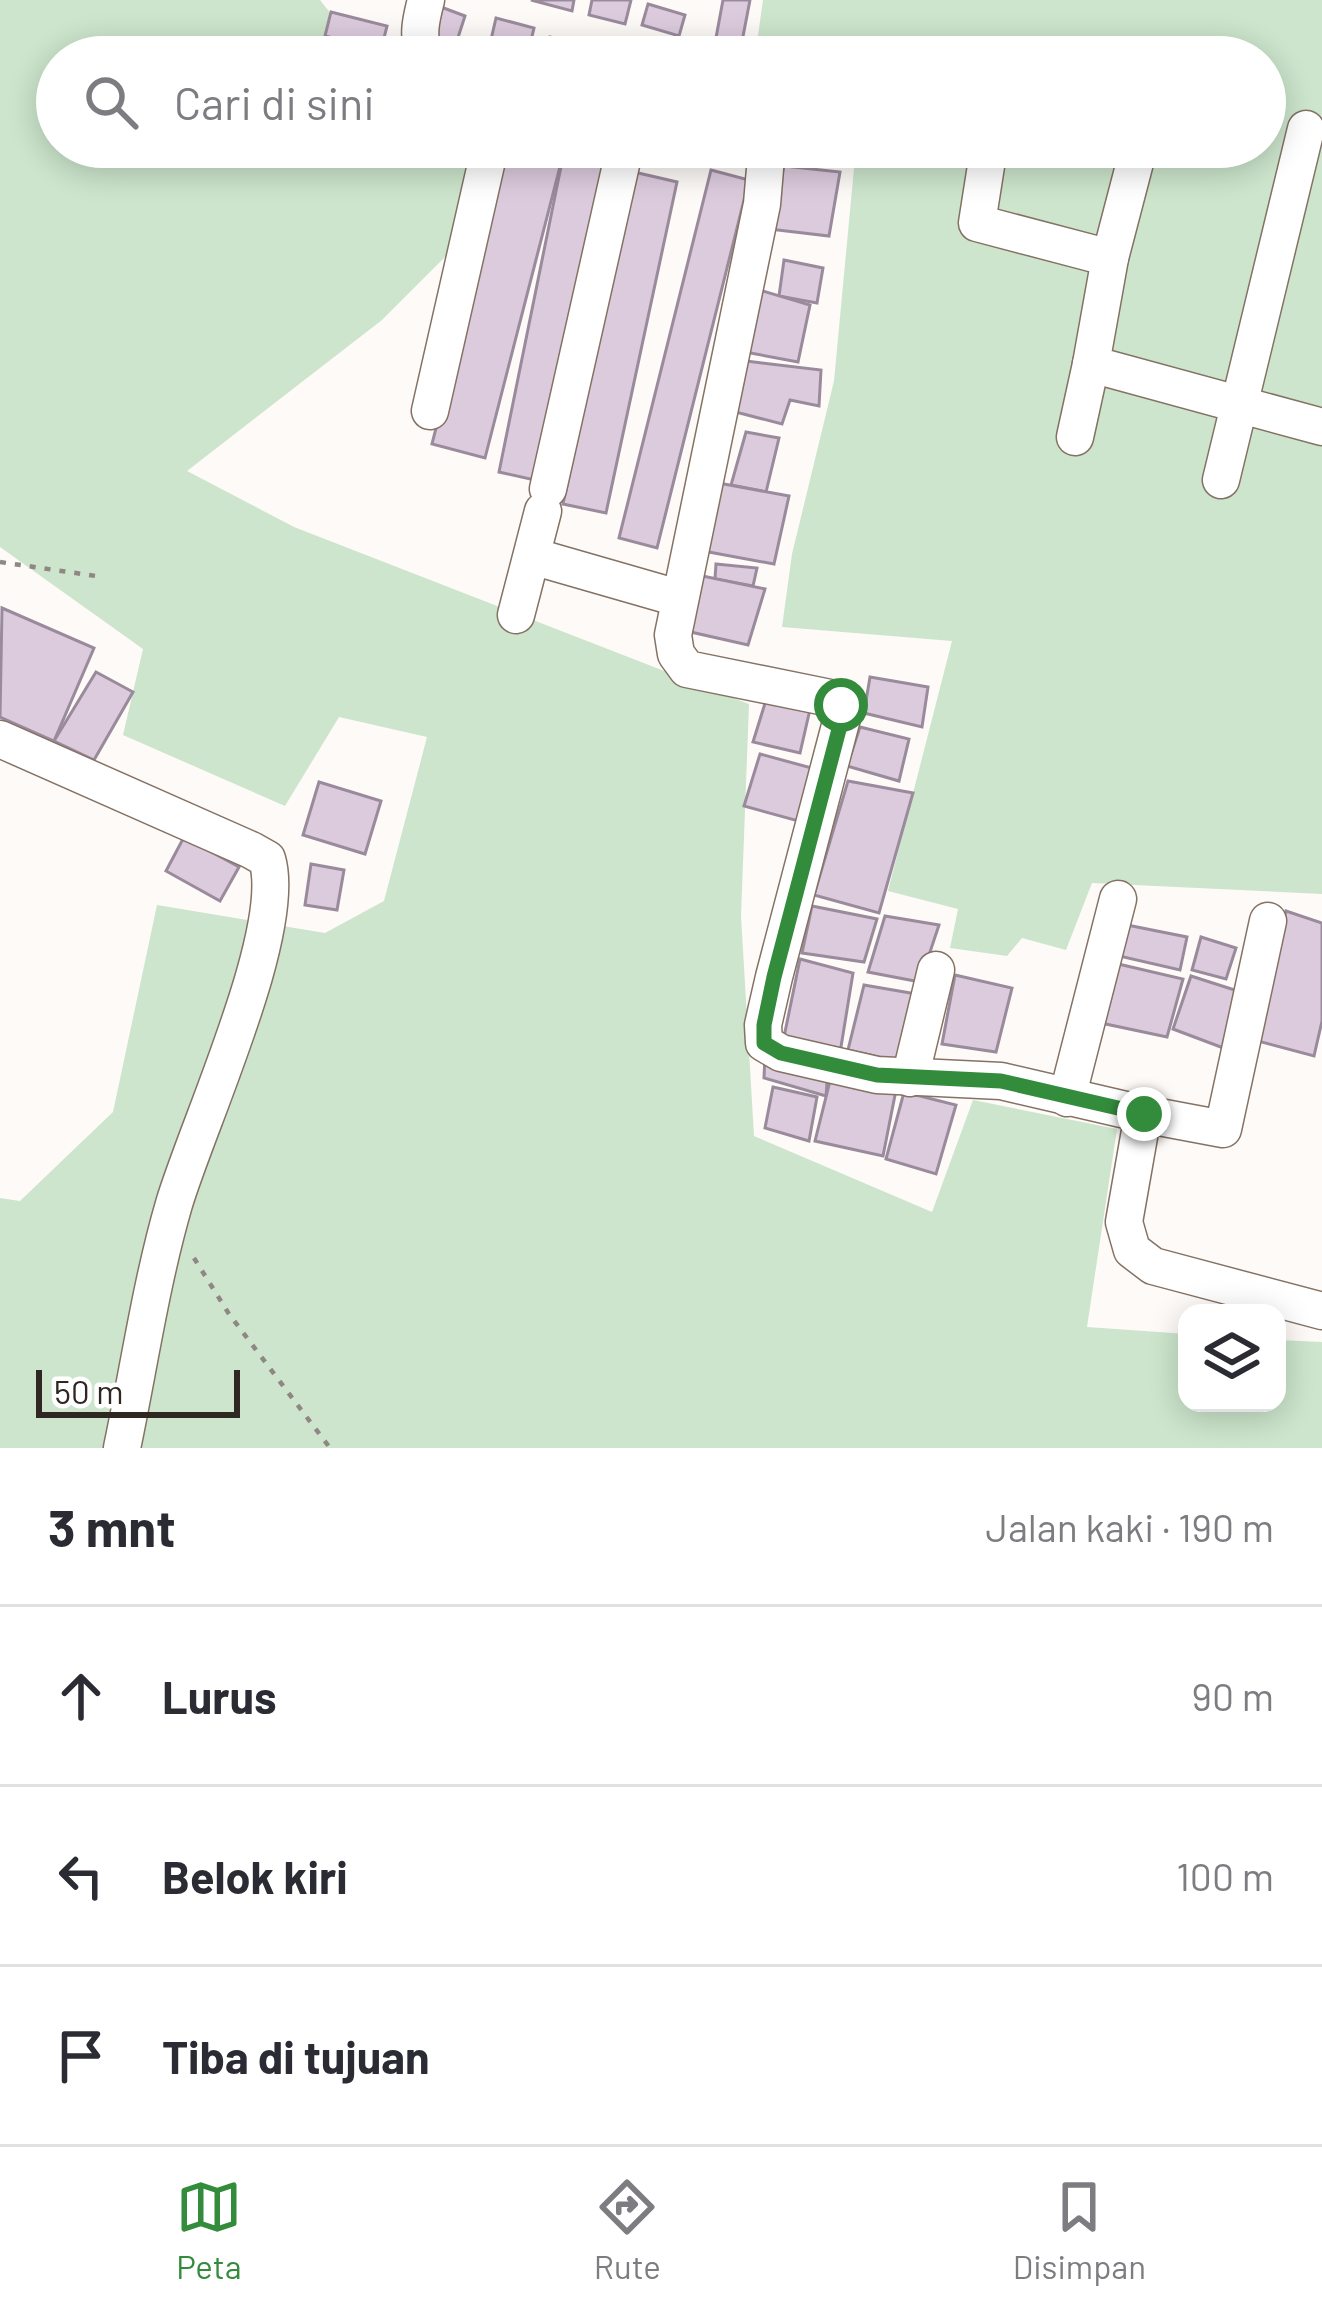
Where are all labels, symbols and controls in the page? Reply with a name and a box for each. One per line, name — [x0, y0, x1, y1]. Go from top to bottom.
search box — [36, 36, 1286, 168]
icon: search — [78, 69, 144, 135]
text: Cari di sini — [174, 75, 375, 129]
route start — [814, 678, 868, 732]
route end — [1117, 1087, 1171, 1141]
map controls — [1178, 1304, 1286, 1412]
button: layers — [1178, 1304, 1286, 1412]
scale bar — [36, 1364, 240, 1417]
text: 50 m — [54, 1371, 124, 1411]
text: 3 mnt — [48, 1496, 176, 1557]
text: Jalan kaki · 190 m — [985, 1503, 1274, 1550]
icon: ahead — [48, 1663, 114, 1729]
text: Lurus — [162, 1669, 277, 1723]
text: 90 m — [1192, 1672, 1274, 1719]
icon: left — [48, 1843, 114, 1909]
text: Belok kiri — [162, 1849, 348, 1903]
text: 100 m — [1176, 1852, 1274, 1899]
icon: arrive — [48, 2023, 114, 2089]
text: Tiba di tujuan — [162, 2029, 430, 2083]
tab: Peta — [176, 2174, 242, 2286]
tab: Rute — [594, 2174, 661, 2286]
tab: Disimpan — [1013, 2174, 1146, 2286]

